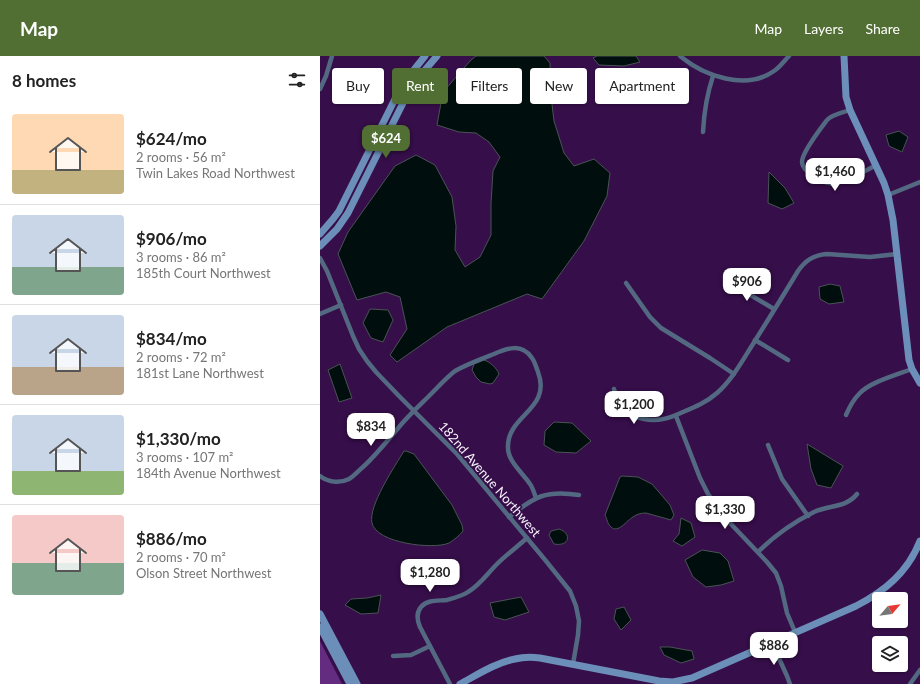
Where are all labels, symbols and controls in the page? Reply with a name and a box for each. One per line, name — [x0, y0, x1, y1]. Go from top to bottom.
text: Map — [20, 17, 58, 40]
text: Map — [754, 20, 782, 37]
text: Layers — [804, 20, 844, 37]
text: Share — [866, 20, 900, 37]
chip: Buy — [332, 68, 384, 104]
chip: Rent — [392, 68, 448, 104]
chip: Filters — [456, 68, 522, 104]
chip: New — [530, 68, 587, 104]
chip: Apartment — [595, 68, 689, 104]
icon: filters — [286, 69, 308, 91]
text: 8 homes — [12, 70, 76, 91]
pin: $624 — [362, 125, 410, 159]
text: $624/mo — [136, 128, 207, 149]
icon: home — [44, 130, 92, 178]
text: $624 — [371, 130, 401, 146]
text: 2 rooms · 56 m² — [136, 149, 226, 165]
pin: $1,460 — [802, 158, 868, 192]
text: $1,460 — [815, 163, 855, 179]
text: Twin Lakes Road Northwest — [136, 165, 295, 181]
text: $906/mo — [136, 228, 207, 249]
icon: home — [44, 231, 92, 279]
text: 3 rooms · 86 m² — [136, 249, 226, 265]
text: 185th Court Northwest — [136, 265, 271, 281]
pin: $906 — [723, 268, 771, 302]
text: $906 — [732, 273, 762, 289]
text: $834/mo — [136, 328, 207, 349]
icon: home — [44, 331, 92, 379]
text: 2 rooms · 72 m² — [136, 349, 226, 365]
text: 181st Lane Northwest — [136, 365, 264, 381]
pin: $1,200 — [601, 391, 667, 425]
text: $1,200 — [614, 396, 654, 412]
pin: $834 — [347, 413, 395, 447]
text: $834 — [356, 418, 386, 434]
street label: 182nd Avenue Northwest — [436, 418, 545, 540]
text: $1,330/mo — [136, 428, 221, 449]
icon: home — [44, 431, 92, 479]
text: 3 rooms · 107 m² — [136, 449, 233, 465]
text: 184th Avenue Northwest — [136, 465, 281, 481]
pin: $1,330 — [692, 496, 758, 530]
text: $1,330 — [705, 501, 745, 517]
text: $886/mo — [136, 528, 207, 549]
icon: home — [44, 531, 92, 579]
text: 2 rooms · 70 m² — [136, 549, 226, 565]
pin: $1,280 — [397, 559, 463, 593]
text: $1,280 — [410, 564, 450, 580]
text: Olson Street Northwest — [136, 565, 271, 581]
north arrow — [872, 592, 908, 628]
map controls — [872, 592, 908, 672]
pin: $886 — [750, 632, 798, 666]
button: layers — [872, 636, 908, 672]
text: $886 — [759, 637, 789, 653]

